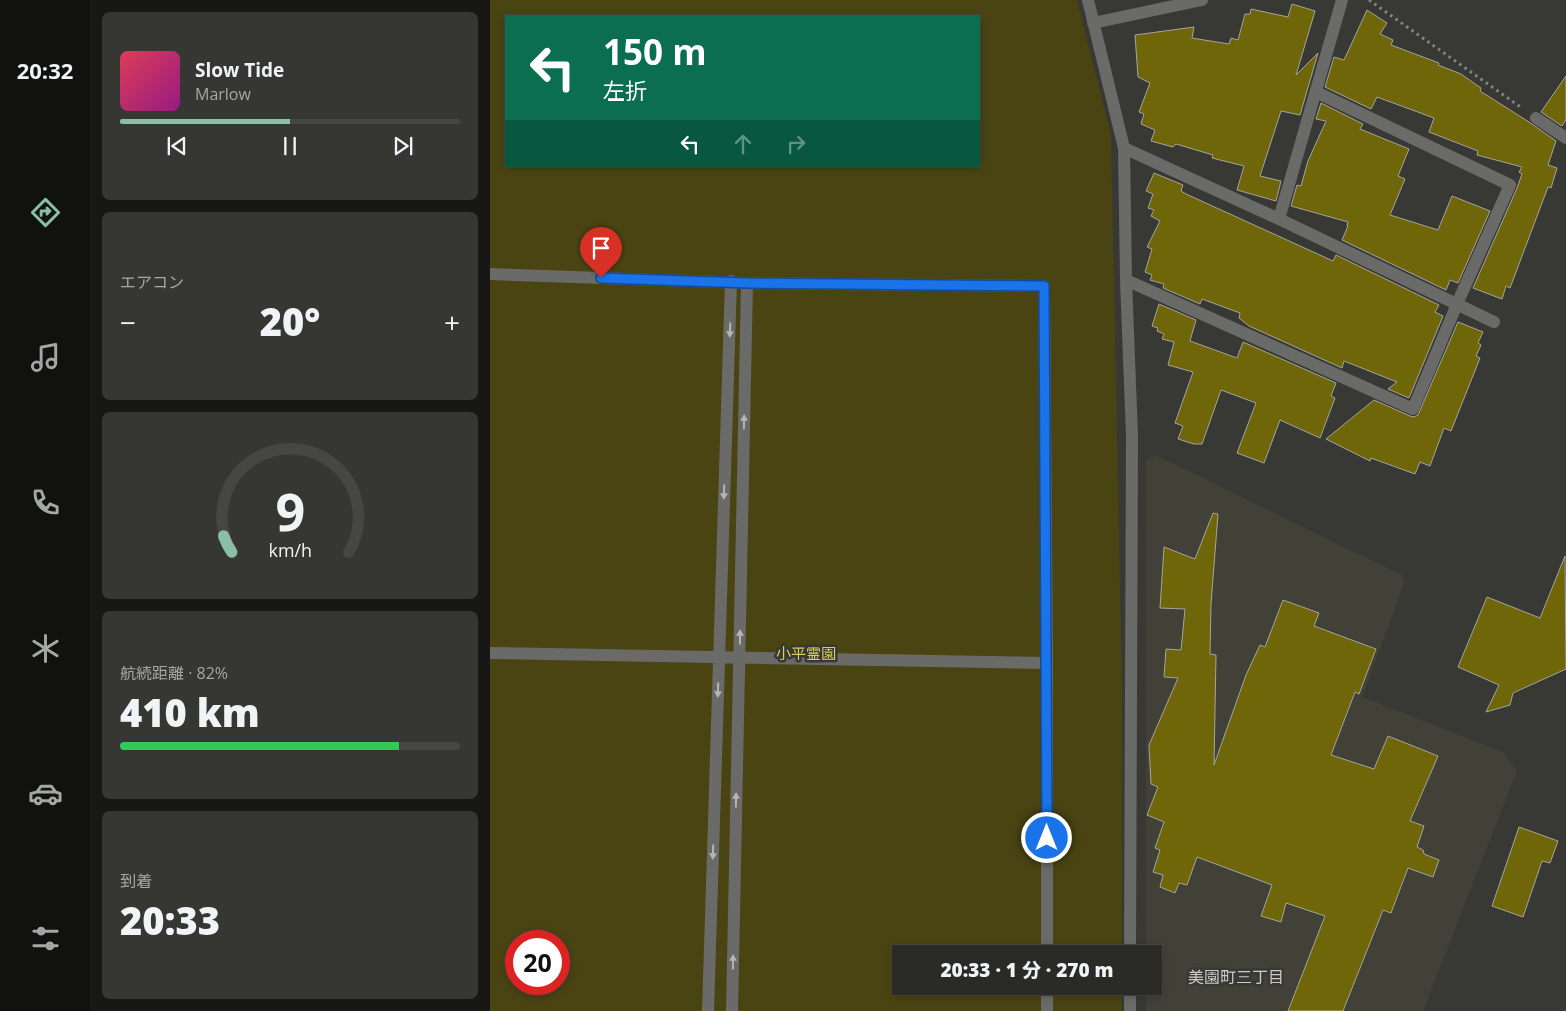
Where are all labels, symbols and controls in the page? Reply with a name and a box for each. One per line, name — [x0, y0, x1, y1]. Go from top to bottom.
text: 150 m — [603, 28, 707, 75]
icon: left — [520, 35, 585, 100]
text: 20:32 — [17, 55, 73, 85]
text: Slow Tide — [195, 57, 284, 83]
text: 左折 — [603, 75, 647, 105]
text: Marlow — [195, 83, 251, 105]
icon: left — [676, 130, 704, 158]
icon: ahead — [729, 130, 757, 158]
icon: right — [782, 130, 810, 158]
icon: previous — [163, 132, 191, 160]
icon: pause — [276, 132, 304, 160]
icon: next — [389, 132, 417, 160]
icon: directions — [28, 195, 63, 230]
pin — [580, 227, 622, 278]
icon: arrive — [587, 234, 615, 262]
text: エアコン — [120, 271, 184, 293]
text: 20° — [260, 295, 320, 347]
text: − — [120, 303, 136, 341]
text: + — [444, 303, 460, 341]
one-way arrow — [725, 322, 733, 338]
icon: music — [28, 340, 63, 375]
one-way arrow — [740, 414, 748, 430]
text: 9 — [275, 475, 305, 546]
icon: phone — [28, 485, 63, 520]
one-way arrow — [720, 485, 728, 501]
text: km/h — [268, 538, 312, 562]
one-way arrow — [736, 629, 744, 645]
icon: climate — [28, 631, 63, 666]
park label: 小平霊園 — [776, 643, 836, 663]
text: 航続距離 · 82% — [120, 662, 228, 684]
one-way arrow — [714, 682, 722, 698]
text: 410 km — [120, 686, 260, 738]
icon: car — [28, 776, 63, 811]
one-way arrow — [733, 792, 741, 808]
position arrow — [1020, 811, 1072, 863]
one-way arrow — [709, 844, 717, 860]
text: 到着 — [120, 870, 152, 892]
text: 20:33 — [120, 894, 220, 946]
icon: filters — [28, 921, 63, 956]
speed limit sign: 20 — [505, 930, 570, 995]
one-way arrow — [729, 954, 737, 970]
text: 20:33 · 1 分 · 270 m — [940, 957, 1114, 983]
district label: 美園町三丁目 — [1188, 966, 1284, 988]

